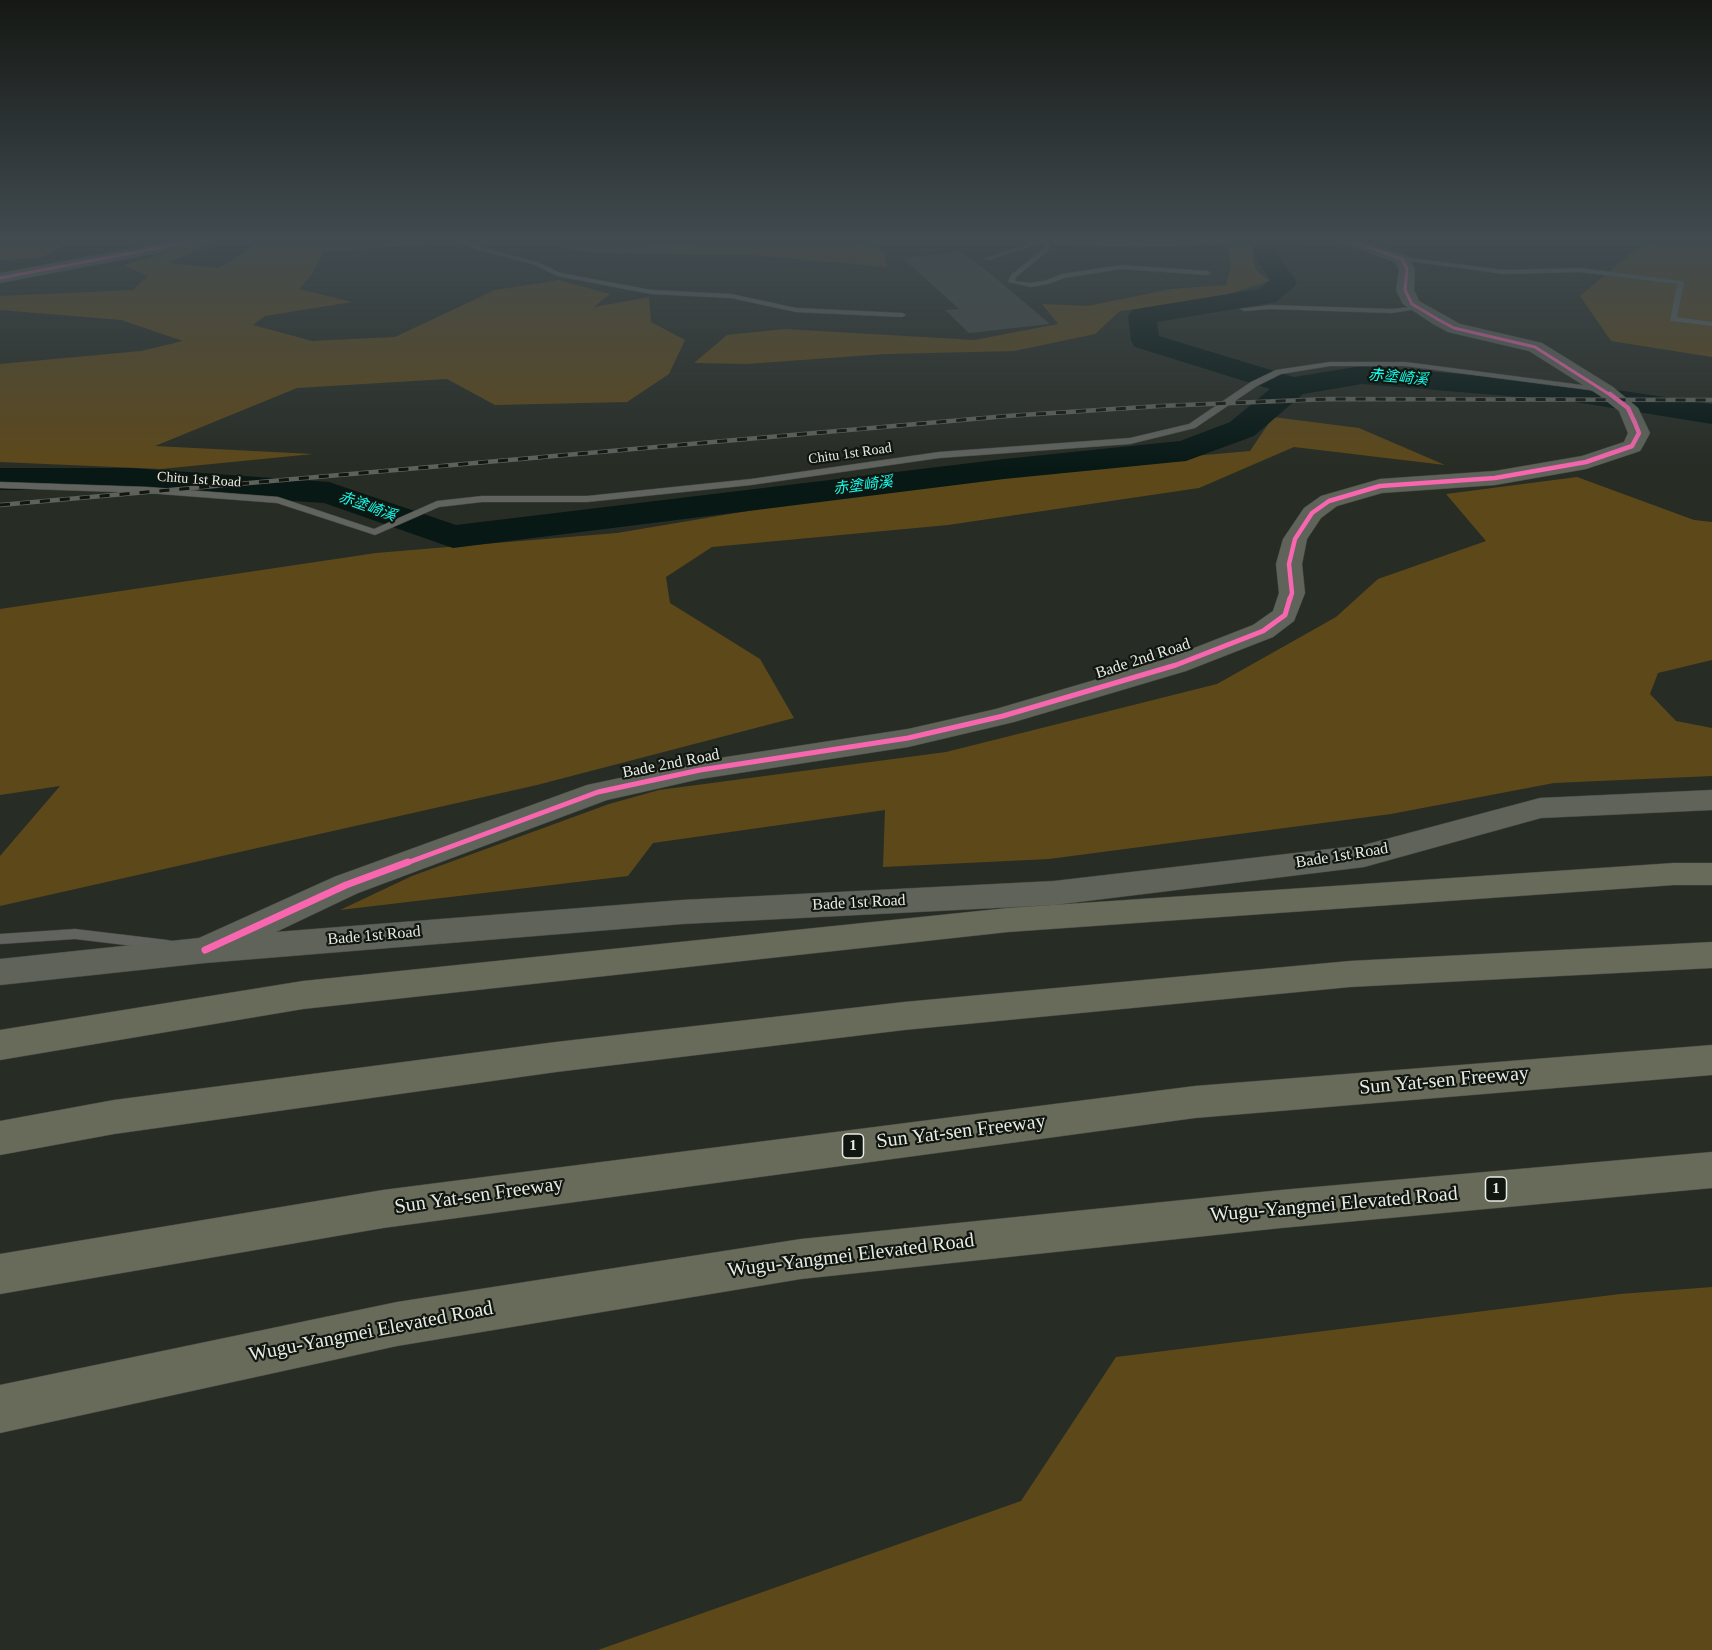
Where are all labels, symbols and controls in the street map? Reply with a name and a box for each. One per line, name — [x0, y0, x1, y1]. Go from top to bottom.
water label: 赤塗崎溪 — [1367, 366, 1429, 390]
street label: Chitu 1st Road — [807, 440, 893, 468]
street label: Chitu 1st Road — [157, 469, 241, 491]
water label: 赤塗崎溪 — [832, 473, 894, 499]
water label: 赤塗崎溪 — [336, 488, 398, 526]
street label: Bade 2nd Road — [1093, 635, 1193, 683]
street label: Bade 2nd Road — [621, 745, 721, 783]
street label: Bade 1st Road — [1294, 839, 1390, 873]
street label: Bade 1st Road — [812, 891, 906, 915]
street label: Bade 1st Road — [327, 922, 421, 950]
street label: Sun Yat-sen Freeway — [1358, 1062, 1530, 1100]
street label: Sun Yat-sen Freeway — [875, 1110, 1047, 1154]
road number: 1 — [842, 1134, 864, 1158]
street label: Sun Yat-sen Freeway — [393, 1172, 565, 1220]
road number: 1 — [1486, 1177, 1506, 1201]
street label: Wugu-Yangmei Elevated Road — [1209, 1182, 1459, 1228]
street label: Wugu-Yangmei Elevated Road — [726, 1229, 976, 1283]
street label: Wugu-Yangmei Elevated Road — [247, 1297, 495, 1367]

